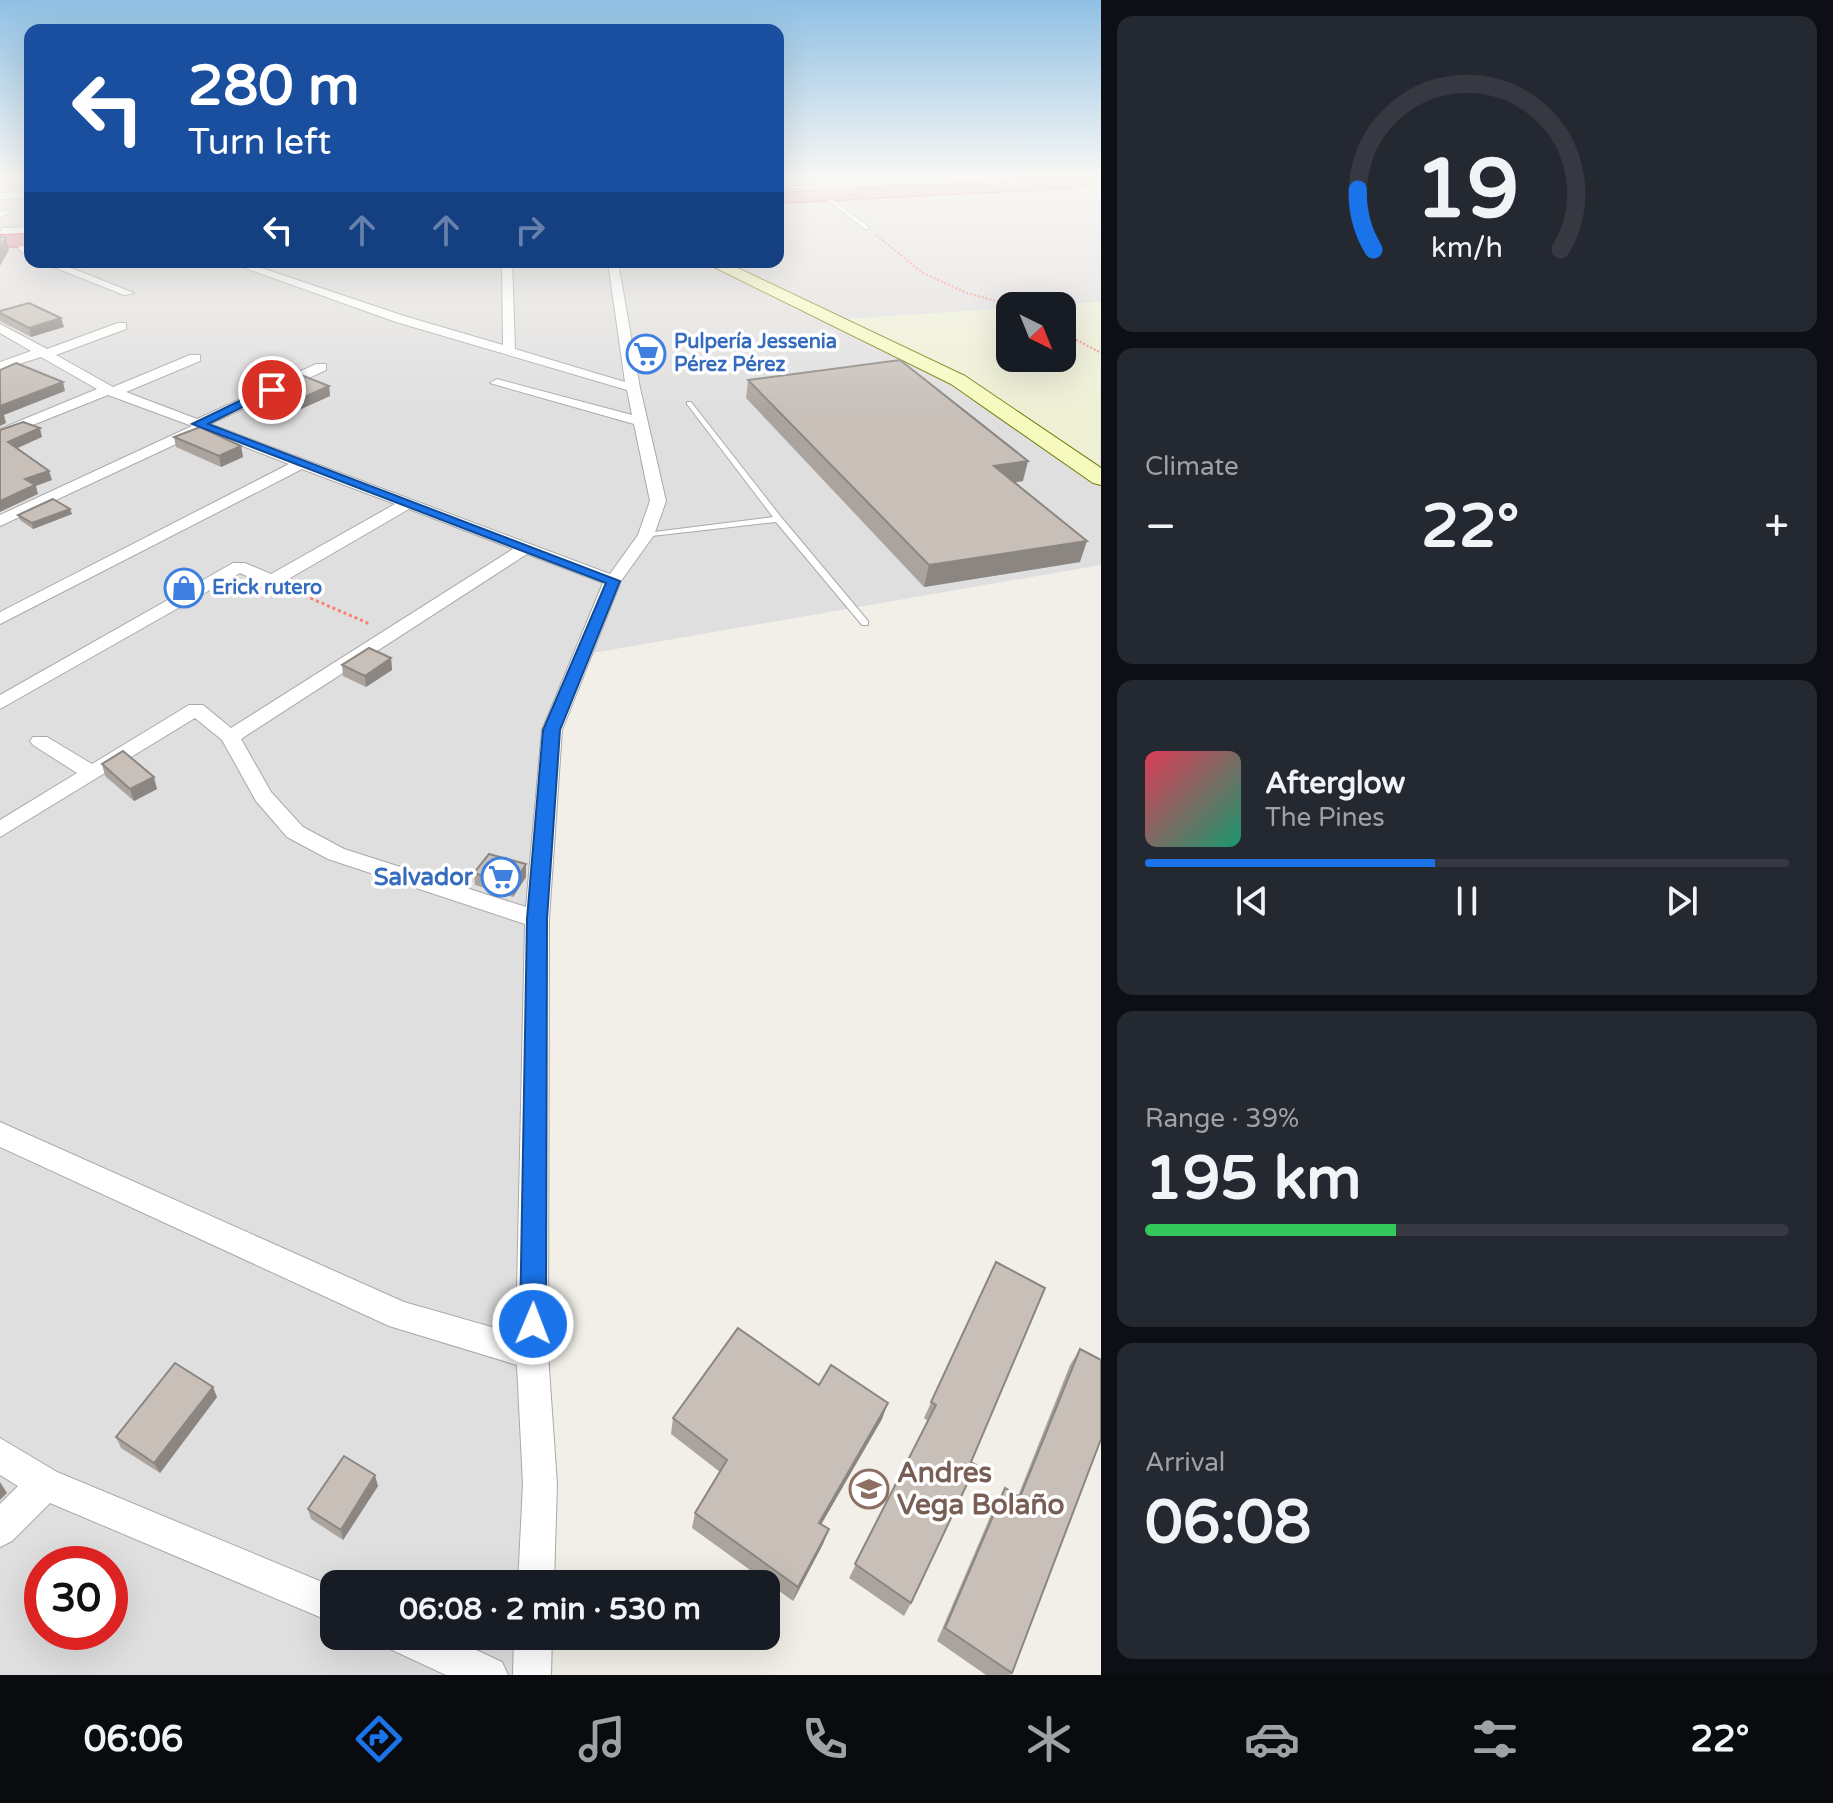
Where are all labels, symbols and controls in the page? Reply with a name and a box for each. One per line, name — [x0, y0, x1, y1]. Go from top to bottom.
text: 280 m — [188, 53, 359, 120]
icon: left — [56, 56, 160, 160]
text: Turn left — [188, 121, 331, 164]
text: 19 — [1415, 139, 1519, 239]
icon: left — [256, 208, 300, 252]
icon: ahead — [340, 208, 384, 252]
icon: ahead — [424, 208, 468, 252]
icon: right — [508, 208, 552, 252]
text: km/h — [1431, 231, 1503, 265]
north arrow — [996, 292, 1076, 372]
map controls — [996, 292, 1076, 372]
place label: Pulpería Jessenia Pérez Pérez — [674, 330, 837, 377]
supermarket icon: Pulpería Jessenia Pérez Pérez — [625, 333, 667, 375]
pin — [238, 356, 306, 424]
icon: arrive — [250, 368, 294, 412]
text: Climate — [1145, 451, 1239, 482]
text: 22° — [1421, 491, 1519, 563]
text: − — [1145, 501, 1176, 554]
text: + — [1764, 501, 1789, 554]
shop icon: Erick rutero — [163, 567, 205, 609]
place label: Erick rutero — [212, 576, 322, 600]
text: Afterglow — [1265, 765, 1405, 802]
text: The Pines — [1265, 802, 1385, 833]
supermarket icon: Salvador — [480, 856, 522, 898]
place label: Salvador — [374, 863, 474, 892]
icon: previous — [1230, 879, 1274, 923]
icon: pause — [1445, 879, 1489, 923]
icon: next — [1660, 879, 1704, 923]
text: Range · 39% — [1145, 1103, 1299, 1134]
text: 195 km — [1145, 1143, 1361, 1215]
position arrow — [491, 1282, 575, 1366]
text: Arrival — [1145, 1447, 1225, 1478]
place label: Andres Vega Bolaño — [897, 1456, 1065, 1522]
school or university icon: Andres Vega Bolaño — [848, 1468, 890, 1510]
text: 06:08 — [1145, 1487, 1311, 1559]
speed limit sign: 30 — [24, 1546, 128, 1650]
text: 06:08 · 2 min · 530 m — [399, 1591, 701, 1628]
icon: directions — [351, 1711, 407, 1767]
icon: music — [574, 1711, 630, 1767]
icon: phone — [797, 1711, 853, 1767]
icon: climate — [1021, 1711, 1077, 1767]
icon: car — [1244, 1711, 1300, 1767]
icon: filters — [1467, 1711, 1523, 1767]
text: 06:06 — [84, 1718, 183, 1761]
text: 22° — [1691, 1718, 1749, 1761]

